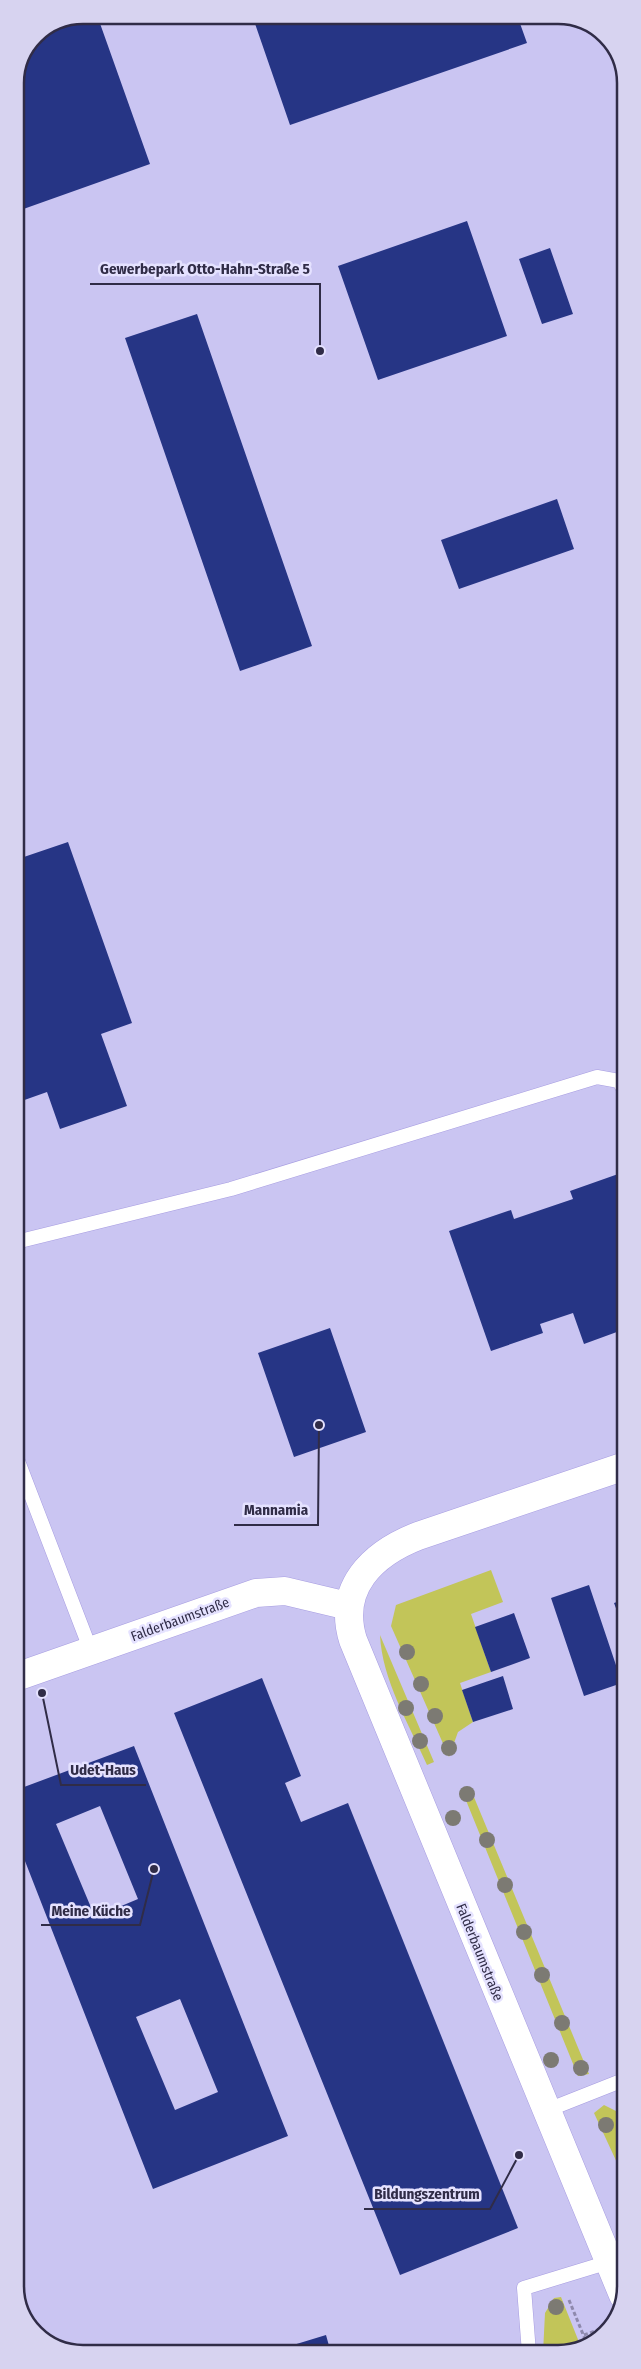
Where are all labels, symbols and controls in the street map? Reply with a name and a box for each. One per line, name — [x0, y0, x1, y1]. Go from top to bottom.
callout: Gewerbepark Otto-Hahn-Straße 5 — [90, 254, 320, 284]
text: Gewerbepark Otto-Hahn-Straße 5 — [100, 260, 310, 278]
callout: Mannamia — [234, 1495, 318, 1525]
text: Mannamia — [244, 1501, 309, 1519]
street label: Falderbaumstraße — [129, 1594, 232, 1645]
callout: Udet-Haus — [61, 1755, 146, 1785]
text: Udet-Haus — [70, 1761, 136, 1779]
callout: Meine Küche — [41, 1895, 140, 1925]
street label: Falderbaumstraße — [452, 1901, 507, 2003]
text: Meine Küche — [51, 1902, 131, 1920]
callout: Bildungszentrum — [364, 2179, 490, 2209]
text: Bildungszentrum — [374, 2185, 480, 2203]

